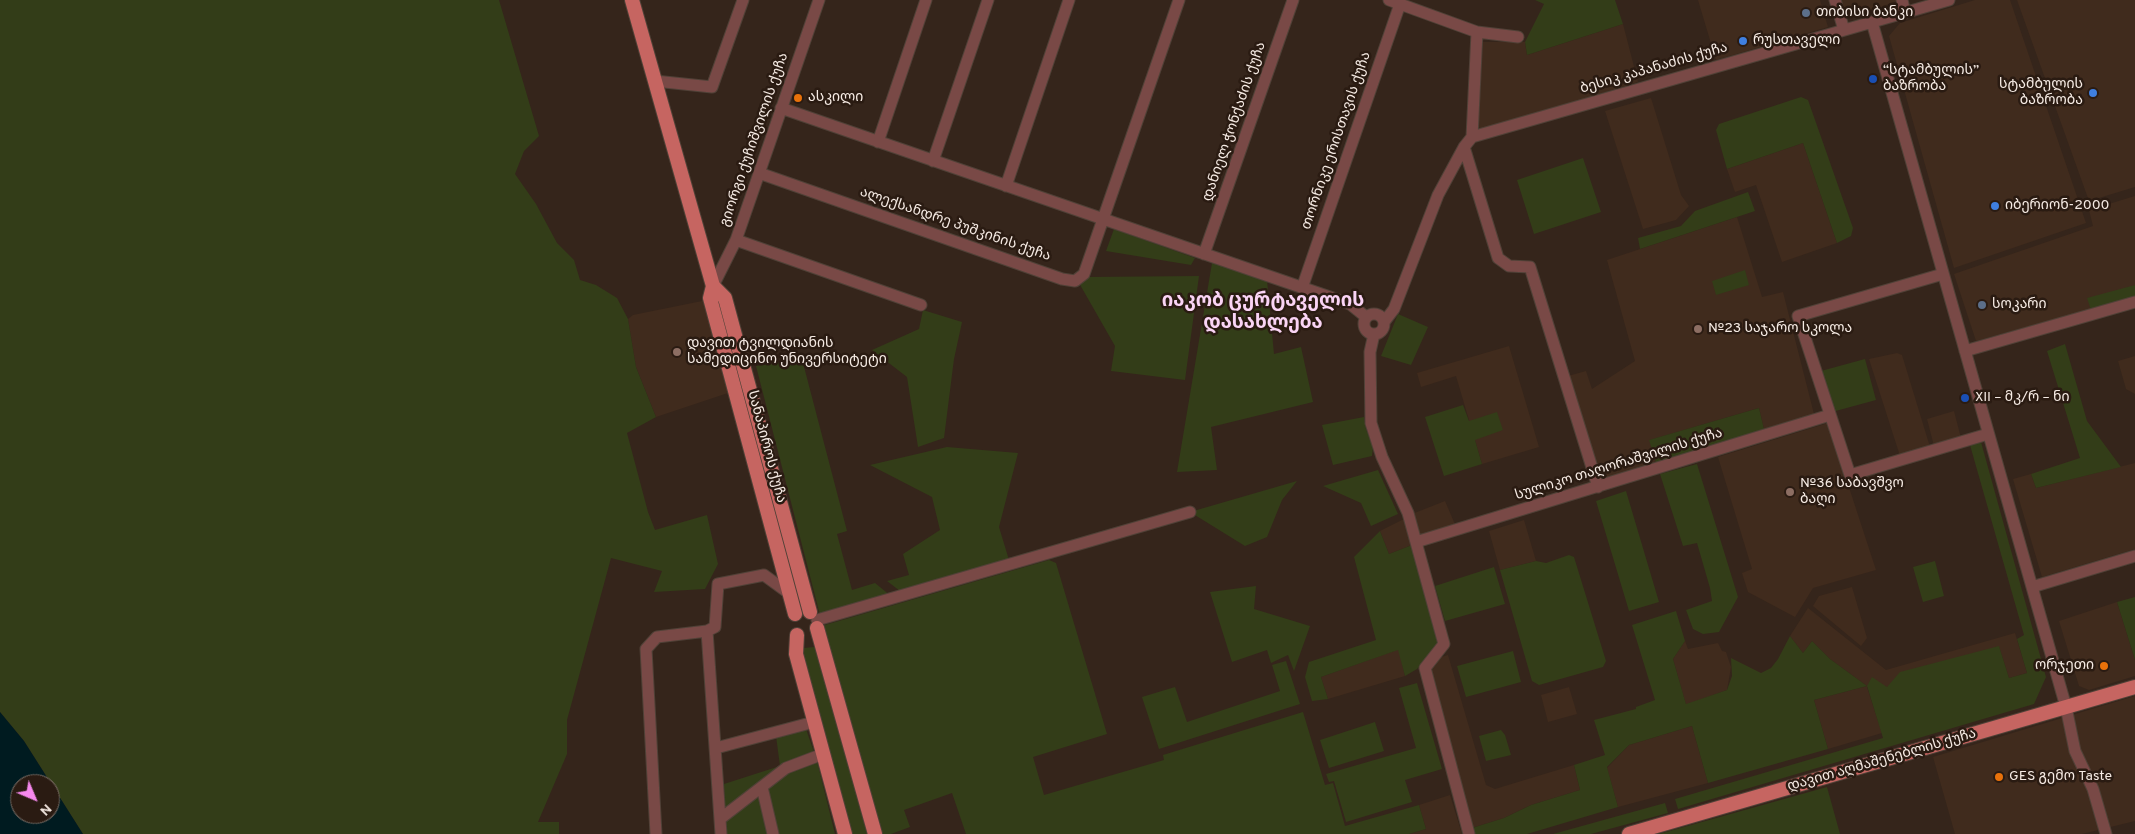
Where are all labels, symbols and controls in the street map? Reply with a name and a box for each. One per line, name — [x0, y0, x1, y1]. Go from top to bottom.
place label: თიბისი ბანკი — [1816, 5, 1913, 21]
marker: თიბისი ბანკი — [1800, 7, 1812, 19]
place label: რუსთაველი — [1753, 33, 1840, 49]
marker: რუსთაველი — [1737, 35, 1749, 47]
street label: დანიელ ჭონქაძის ქუჩა — [1200, 40, 1270, 204]
street label: ბესიკ კაპანაძის ქუჩა — [1578, 40, 1730, 98]
street label: თორნიკე ერისთავის ქუჩა — [1299, 50, 1375, 232]
street label: გიორგი ქუჩიშვილის ქუჩა — [717, 51, 793, 229]
place label: “სტამბულის” ბაზრობა — [1883, 63, 1979, 95]
marker: “სტამბულის” ბაზრობა — [1867, 73, 1879, 85]
place label: სტამბულის ბაზრობა — [1999, 77, 2083, 110]
marker: სტამბულის ბაზრობა — [2087, 87, 2099, 99]
place label: ასკილი — [808, 90, 863, 106]
marker: ასკილი — [792, 92, 804, 104]
street label: ალექსანდრე პუშკინის ქუჩა — [857, 184, 1053, 266]
place label: იბერიონ-2000 — [2005, 198, 2109, 214]
marker: იბერიონ-2000 — [1989, 200, 2001, 212]
district label: იაკობ ცურტაველის დასახლება — [1162, 291, 1364, 335]
place label: სოკარი — [1992, 297, 2047, 313]
marker: სოკარი — [1976, 299, 1988, 311]
place label: №23 საჯარო სკოლა — [1708, 321, 1852, 337]
marker: №23 საჯარო სკოლა — [1692, 323, 1704, 335]
place label: დავით ტვილდიანის სამედიცინო უნივერსიტეტი — [687, 336, 887, 368]
marker: დავით ტვილდიანის სამედიცინო უნივერსიტეტი — [671, 346, 683, 358]
street label: სანაპიროს ქუჩა — [743, 389, 789, 505]
place label: XII – მკ/რ – ნი — [1975, 390, 2069, 406]
marker: XII – მკ/რ – ნი — [1959, 392, 1971, 404]
street label: სულიკო თაღორაშვილის ქუჩა — [1513, 425, 1725, 505]
place label: №36 საბავშვო ბაღი — [1800, 476, 1904, 508]
marker: №36 საბავშვო ბაღი — [1784, 486, 1796, 498]
place label: ორჯეთი — [2035, 658, 2094, 674]
marker: ორჯეთი — [2098, 660, 2110, 672]
street label: დავით აღმაშენებლის ქუჩა — [1786, 726, 1978, 796]
place label: GES გემო Taste — [2009, 769, 2112, 785]
marker: GES გემო Taste — [1993, 771, 2005, 783]
north arrow — [10, 774, 60, 824]
text: N — [36, 800, 55, 819]

